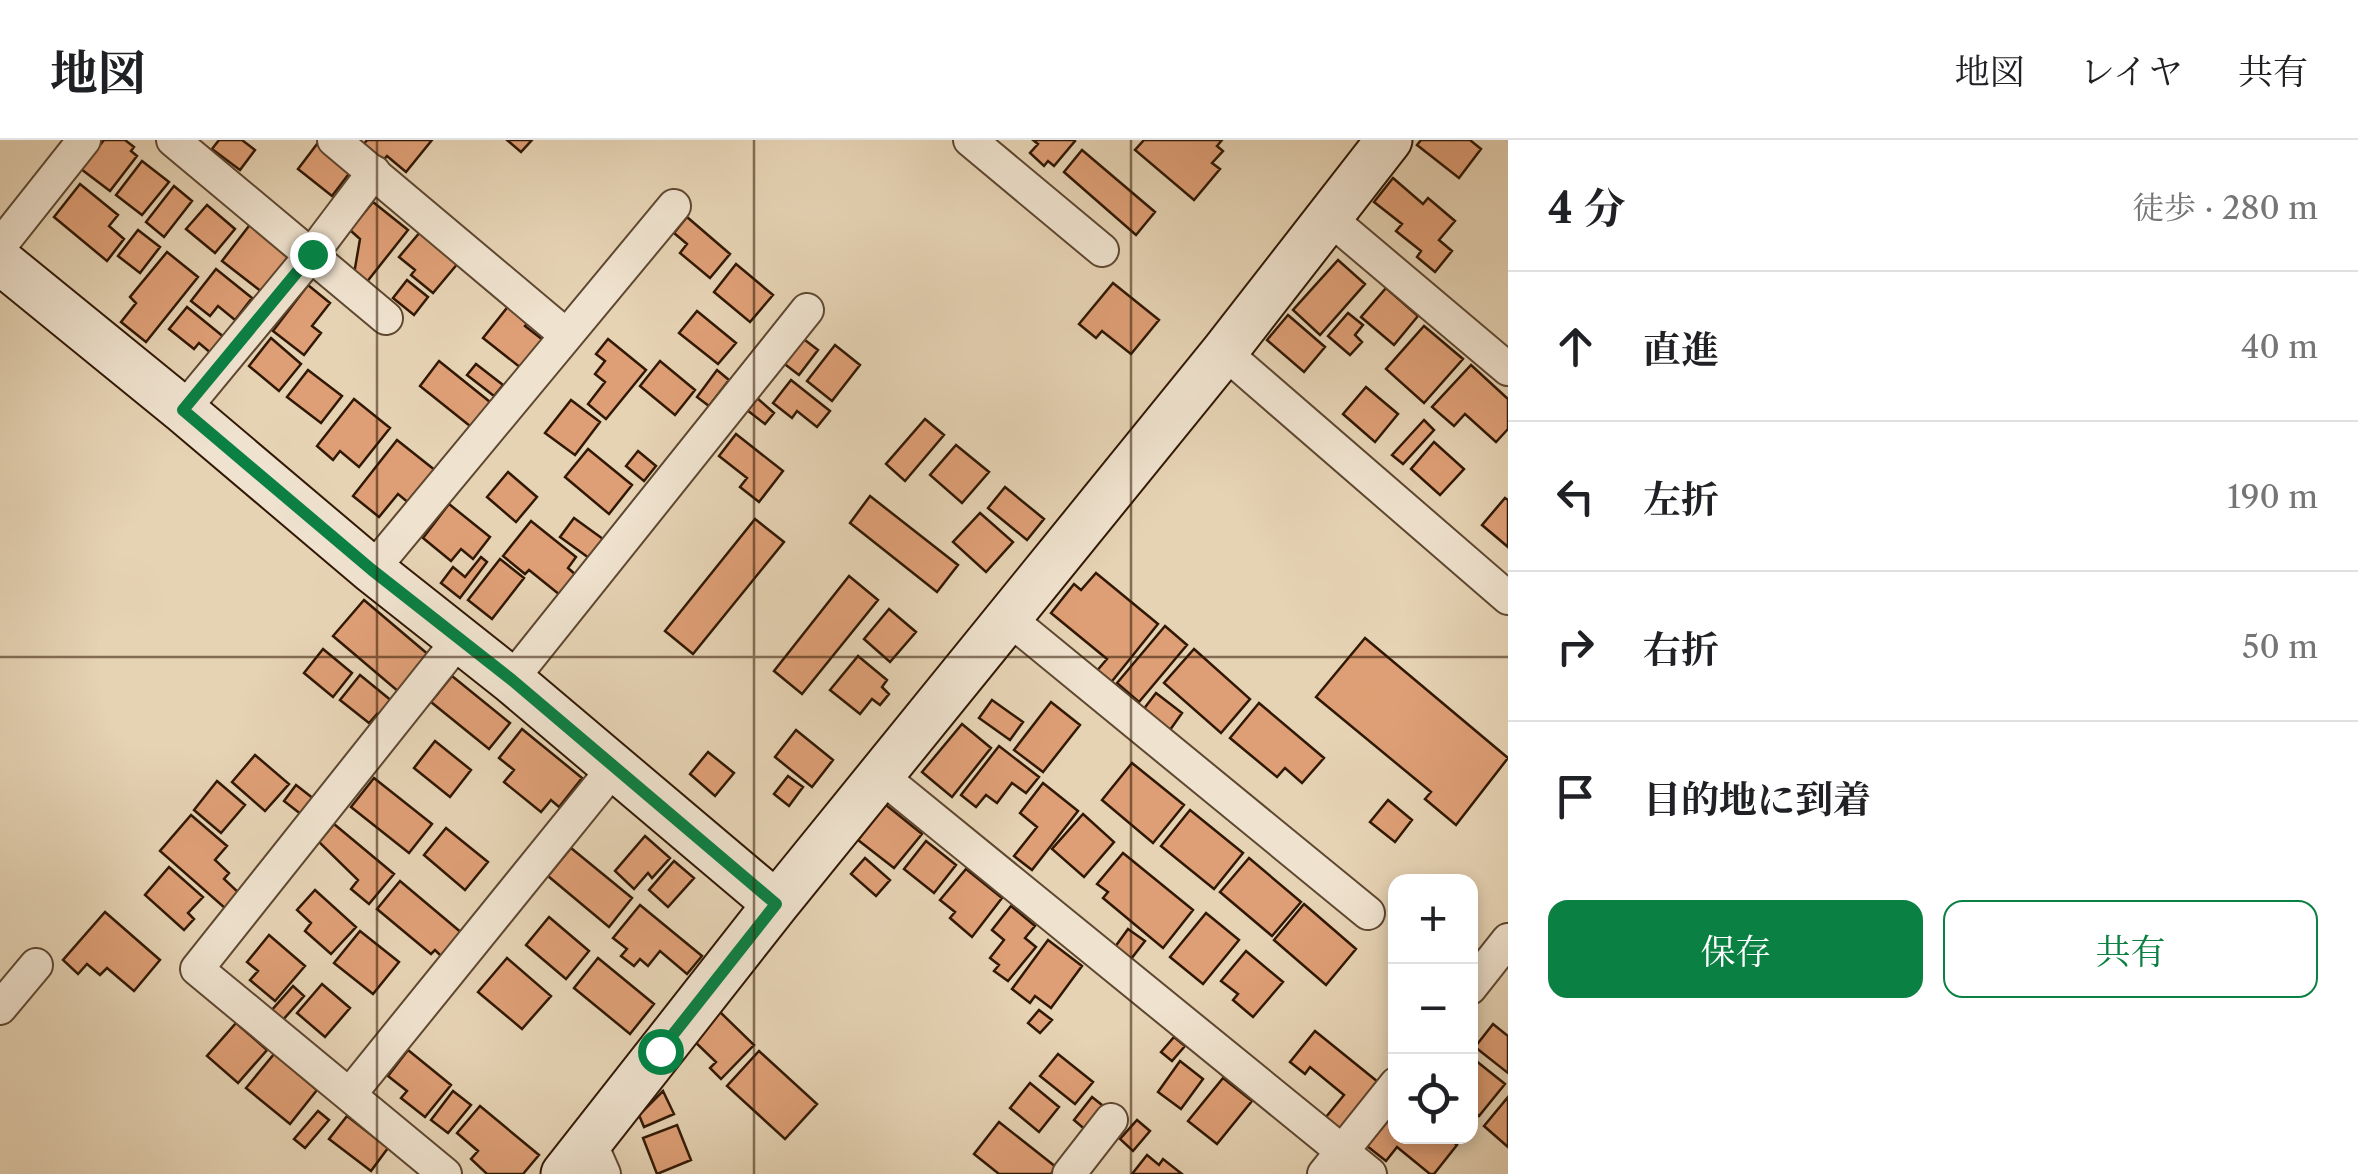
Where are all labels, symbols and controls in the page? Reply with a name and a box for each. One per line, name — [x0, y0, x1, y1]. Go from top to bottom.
text: 地図 — [50, 43, 146, 102]
text: 地図 — [1955, 50, 2025, 93]
text: レイヤ — [2080, 50, 2183, 93]
text: 共有 — [2238, 50, 2308, 93]
text: 4 分 — [1548, 182, 1625, 234]
text: 徒歩 · 280 m — [2132, 188, 2318, 227]
route end — [290, 232, 336, 278]
icon: ahead — [1548, 319, 1603, 374]
text: 直進 — [1643, 326, 1719, 373]
text: 40 m — [2241, 327, 2318, 366]
icon: left — [1548, 469, 1603, 524]
text: 左折 — [1643, 476, 1719, 523]
text: 190 m — [2227, 477, 2318, 516]
icon: right — [1548, 619, 1603, 674]
text: 右折 — [1643, 626, 1719, 673]
text: 50 m — [2242, 627, 2318, 666]
icon: arrive — [1548, 769, 1603, 824]
text: 目的地に到着 — [1643, 776, 1871, 823]
map controls — [1388, 874, 1478, 1144]
button: + — [1388, 874, 1478, 964]
button: 保存 — [1548, 900, 1923, 998]
button: 共有 — [1943, 900, 2318, 998]
button: − — [1388, 964, 1478, 1054]
route start — [638, 1029, 684, 1075]
button: locate — [1388, 1054, 1478, 1144]

